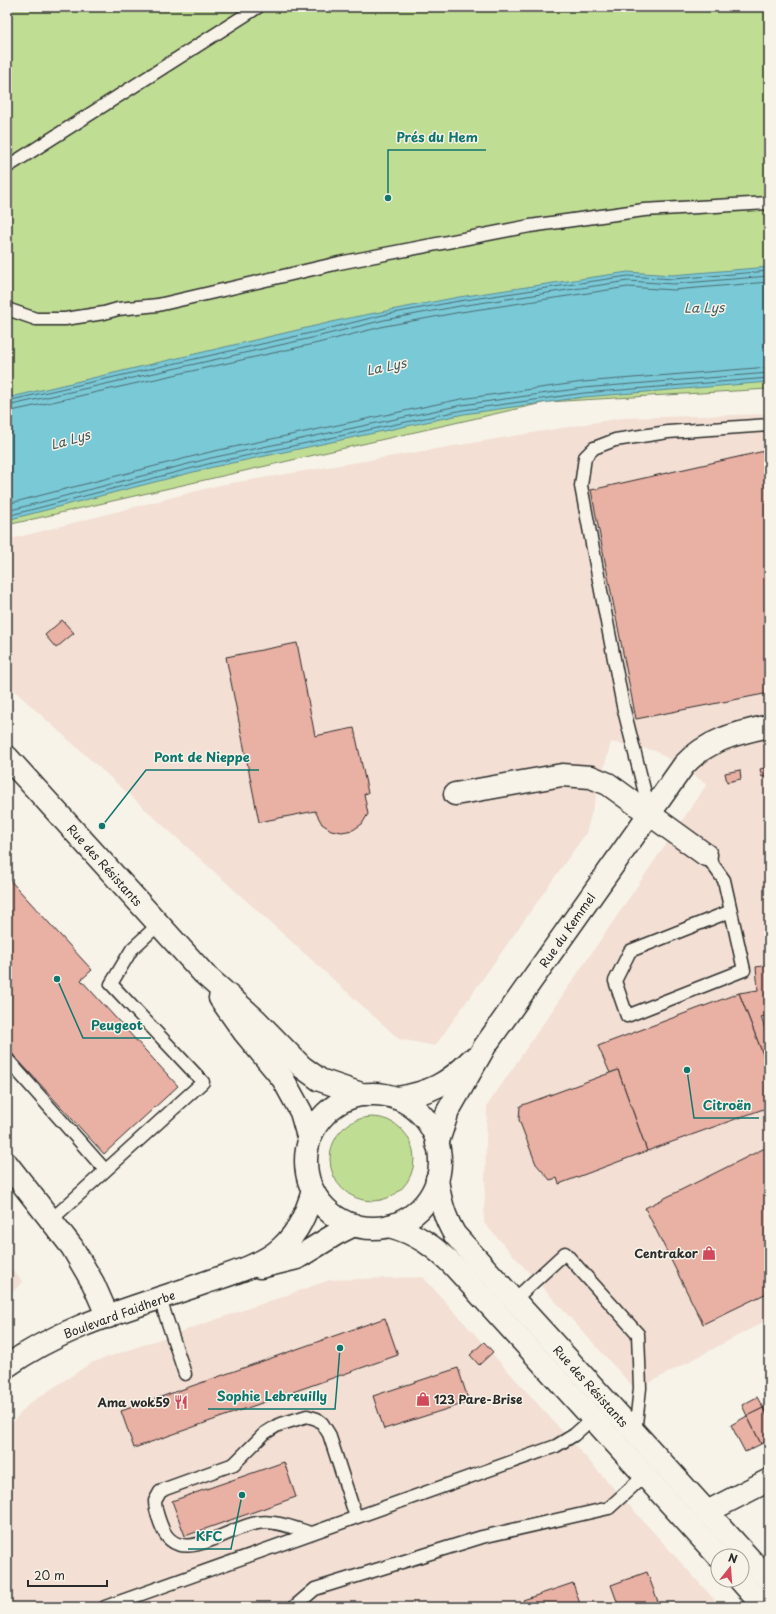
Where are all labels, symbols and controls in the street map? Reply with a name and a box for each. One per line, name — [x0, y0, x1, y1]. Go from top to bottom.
callout: Prés du Hem — [388, 125, 486, 150]
text: Prés du Hem — [396, 127, 478, 146]
water label: La Lys — [684, 297, 726, 317]
water label: La Lys — [364, 352, 410, 379]
water label: La Lys — [48, 424, 94, 454]
callout: Pont de Nieppe — [146, 745, 259, 770]
text: Pont de Nieppe — [154, 747, 250, 766]
street label: Rue des Résistants — [63, 820, 147, 910]
street label: Rue du Kemmel — [535, 889, 599, 971]
callout: Peugeot — [83, 1013, 151, 1038]
text: Peugeot — [91, 1015, 143, 1034]
callout: Citroën — [694, 1093, 759, 1118]
text: Citroën — [703, 1095, 751, 1114]
place label: Centrakor — [634, 1244, 699, 1262]
shop icon: Centrakor — [701, 1245, 717, 1261]
street label: Boulevard Faidherbe — [61, 1285, 177, 1343]
street label: Rue des Résistants — [549, 1341, 633, 1431]
callout: Sophie Lebreuilly — [208, 1384, 335, 1409]
text: Sophie Lebreuilly — [217, 1386, 327, 1405]
place label: 123 Pare-Brise — [434, 1390, 523, 1408]
shop icon: 123 Pare-Brise — [415, 1391, 431, 1407]
place label: Ama wok59 — [97, 1393, 171, 1411]
restaurant icon: Ama wok59 — [173, 1394, 189, 1410]
callout: KFC — [188, 1524, 231, 1549]
text: KFC — [196, 1526, 222, 1545]
north arrow — [710, 1548, 750, 1588]
text: N — [726, 1549, 740, 1567]
scale bar — [28, 1562, 107, 1588]
text: 20 m — [34, 1566, 65, 1584]

